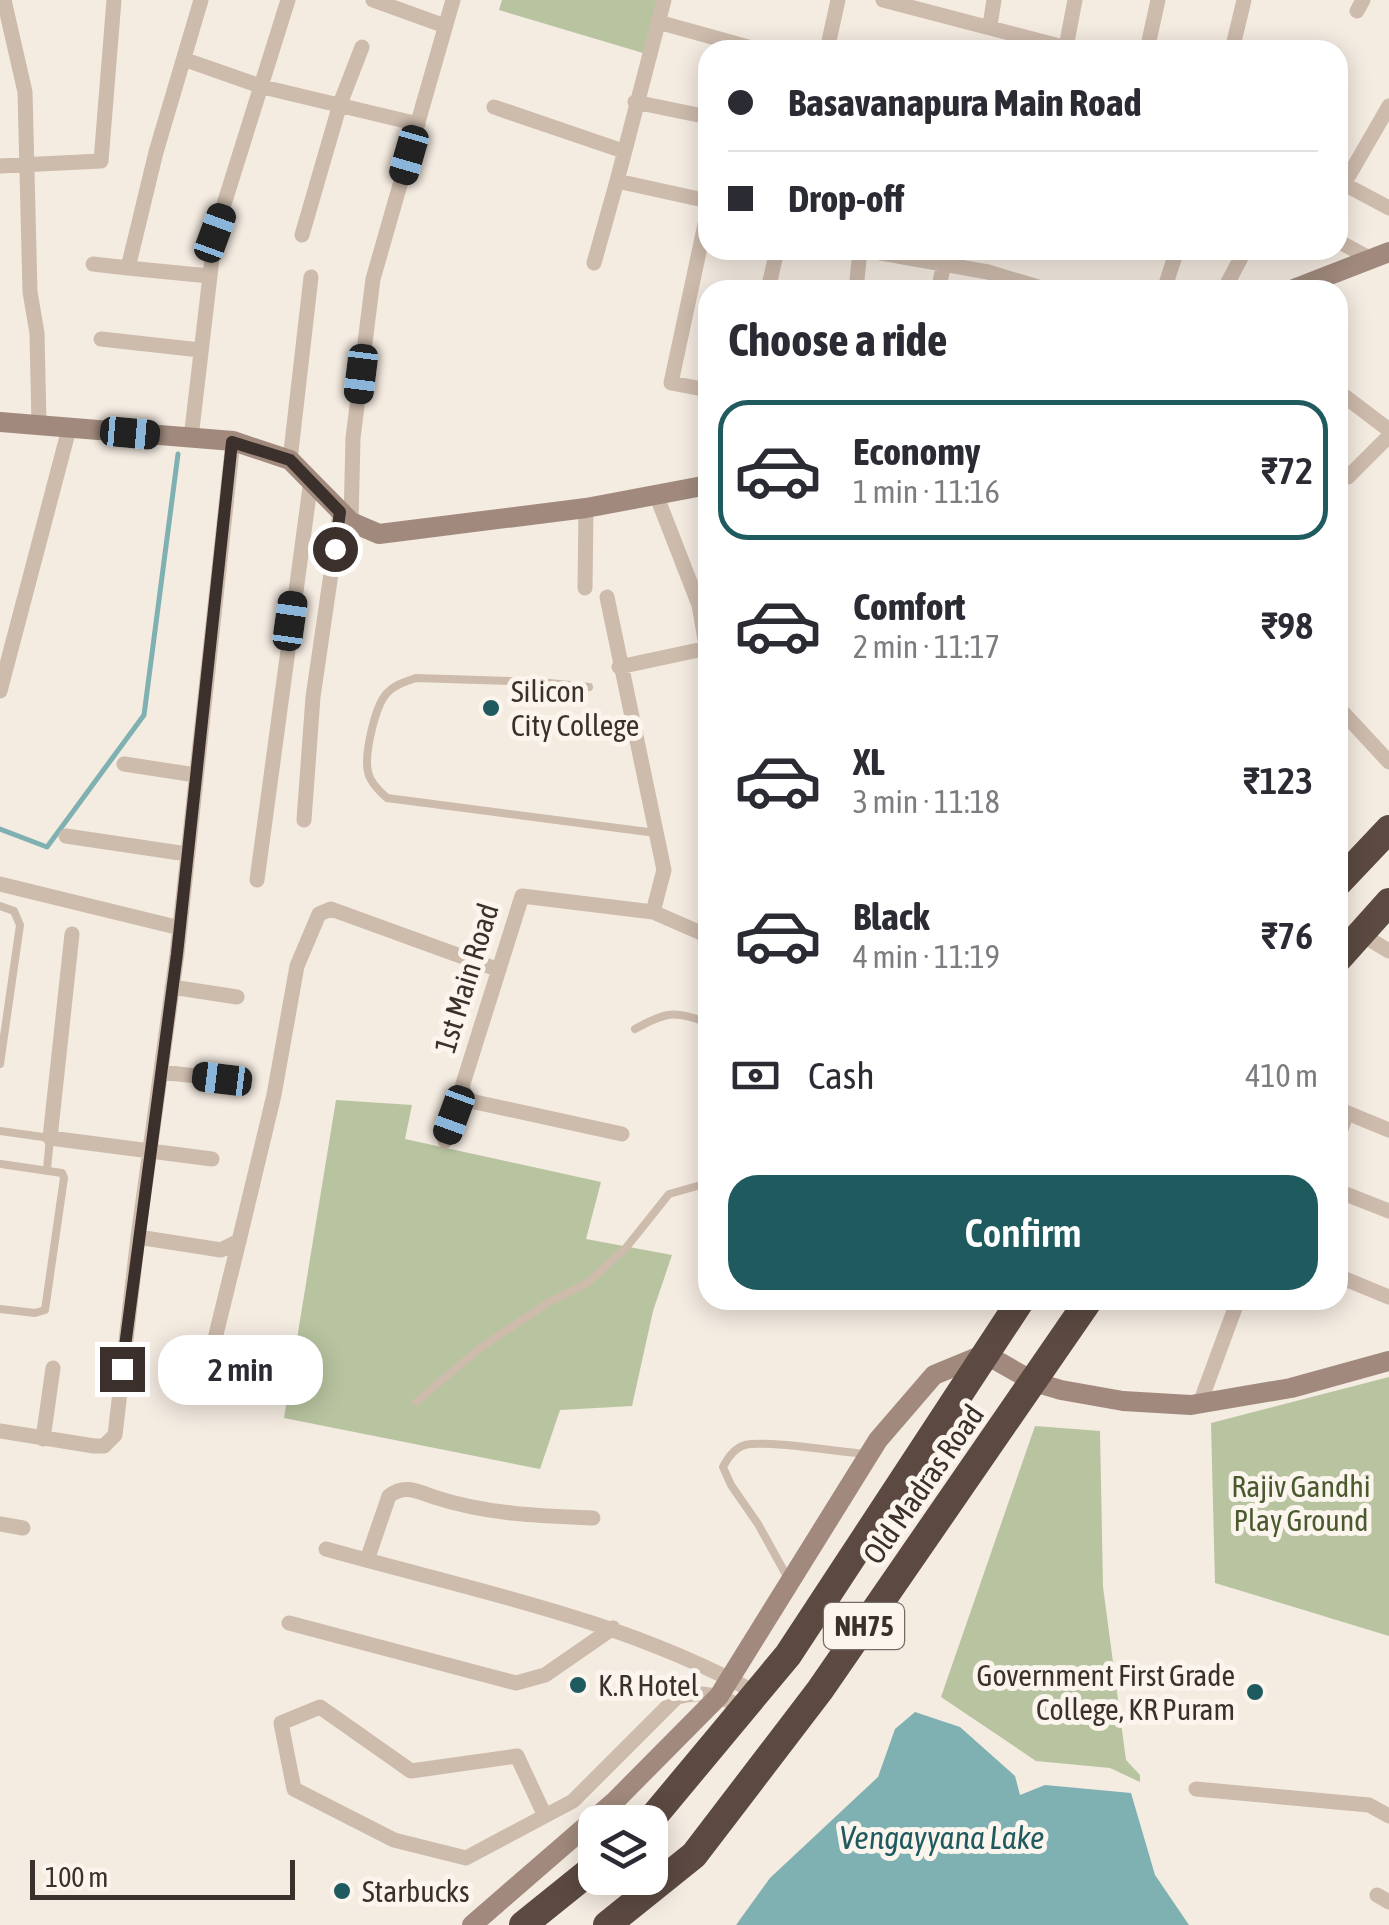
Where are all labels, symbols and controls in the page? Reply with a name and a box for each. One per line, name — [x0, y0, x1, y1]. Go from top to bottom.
text: Basavanapura Main Road — [788, 81, 1142, 124]
car — [386, 122, 432, 188]
text: Drop-off — [788, 177, 904, 220]
car — [191, 200, 239, 266]
text: Choose a ride — [728, 314, 947, 366]
car — [342, 342, 380, 406]
car — [99, 415, 161, 451]
icon: car — [733, 425, 823, 515]
text: Economy — [853, 430, 980, 473]
text: ₹72 — [1261, 449, 1313, 492]
text: 1 min · 11:16 — [853, 473, 1000, 510]
route start — [313, 527, 358, 572]
icon: car — [733, 580, 823, 670]
text: Comfort — [853, 585, 965, 628]
car — [271, 589, 309, 653]
text: ₹98 — [1261, 604, 1313, 647]
text: 2 min · 11:17 — [853, 628, 1000, 665]
place label: Silicon City College — [511, 674, 639, 742]
marker: Silicon City College — [480, 697, 502, 719]
icon: car — [733, 735, 823, 825]
text: XL — [853, 740, 885, 783]
text: ₹123 — [1243, 759, 1313, 802]
text: 3 min · 11:18 — [853, 783, 1000, 820]
icon: car — [733, 890, 823, 980]
text: Black — [853, 895, 930, 938]
street label: 1st Main Road — [427, 899, 505, 1057]
text: ₹76 — [1261, 914, 1313, 957]
text: 4 min · 11:19 — [853, 938, 1000, 975]
icon: cash — [728, 1048, 783, 1103]
text: Cash — [808, 1054, 875, 1097]
text: 410 m — [1245, 1057, 1318, 1094]
car — [190, 1060, 254, 1098]
car — [430, 1082, 478, 1148]
button: Confirm — [728, 1175, 1318, 1290]
callout: 2 min — [157, 1334, 322, 1404]
route end — [100, 1347, 145, 1392]
text: 2 min — [208, 1351, 273, 1388]
street label: Old Madras Road — [856, 1398, 990, 1570]
park label: Rajiv Gandhi Play Ground — [1231, 1469, 1371, 1537]
road number: NH75 — [824, 1603, 904, 1649]
place label: Government First Grade College, KR Puram — [977, 1658, 1235, 1726]
place label: K.R Hotel — [598, 1668, 699, 1702]
marker: K.R Hotel — [567, 1674, 589, 1696]
marker: Government First Grade College, KR Puram — [1244, 1681, 1266, 1703]
map controls — [578, 1805, 668, 1895]
button: layers — [578, 1805, 668, 1895]
water label: Vengayyana Lake — [839, 1819, 1045, 1856]
scale bar — [30, 1855, 295, 1900]
text: 100 m — [45, 1861, 108, 1893]
place label: Starbucks — [362, 1874, 470, 1908]
marker: Starbucks — [331, 1880, 353, 1902]

